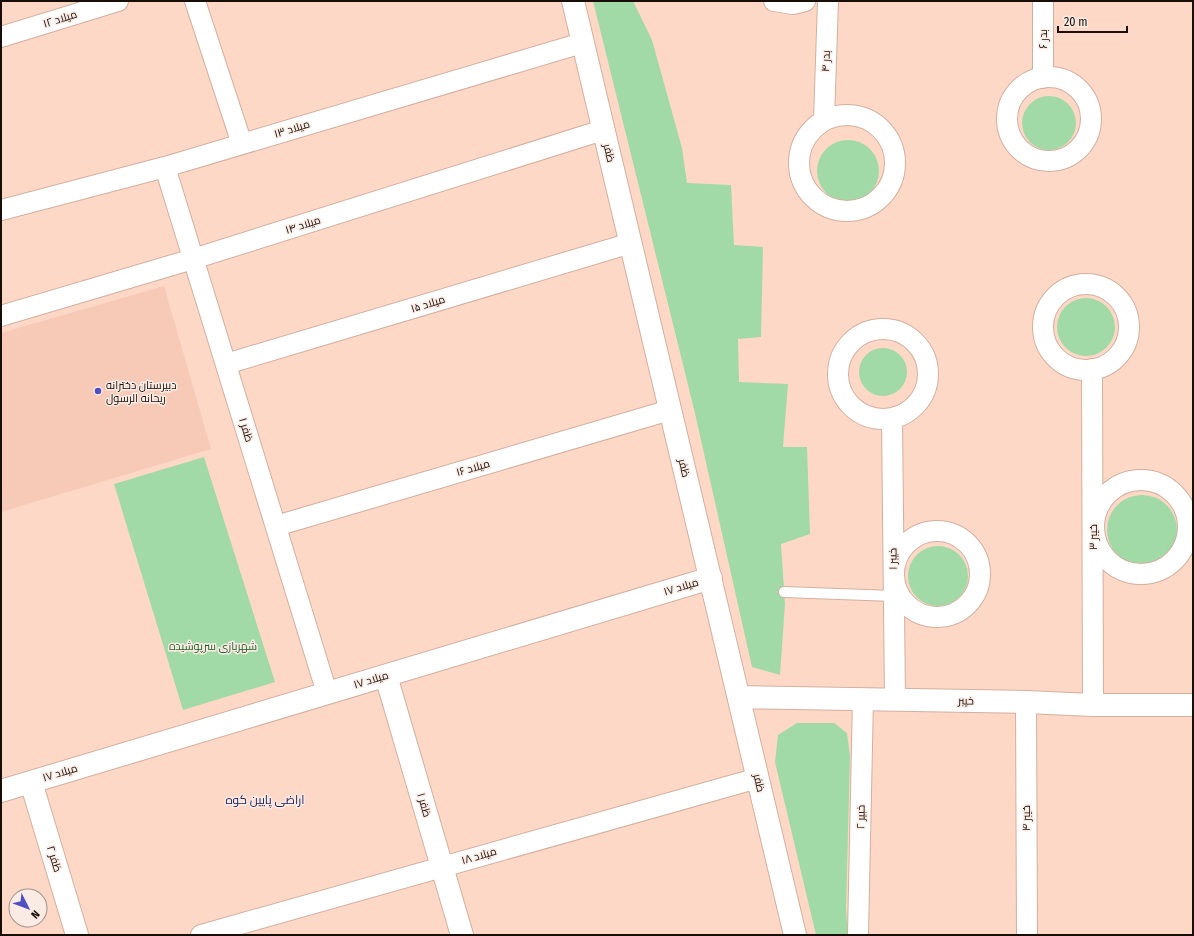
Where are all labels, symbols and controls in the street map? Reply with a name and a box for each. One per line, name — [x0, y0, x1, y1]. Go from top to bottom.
street label: میلاد ۱۲ — [41, 8, 79, 30]
scale bar — [1058, 8, 1127, 34]
text: 20 m — [1064, 15, 1088, 29]
street label: بدر ۶ — [1037, 29, 1050, 49]
street label: بدر ۴ — [819, 50, 833, 72]
street label: میلاد ۱۳ — [273, 117, 311, 141]
street label: ظفر — [600, 141, 618, 164]
street label: میلاد ۱۴ — [284, 213, 322, 237]
street label: میلاد ۱۵ — [409, 293, 447, 315]
place label: دبیرستان دخترانه ریحانه الرسول — [106, 379, 176, 405]
marker: دبیرستان دخترانه ریحانه الرسول — [93, 386, 103, 396]
street label: ظفر ۱ — [236, 416, 256, 444]
street label: ظفر — [675, 456, 693, 479]
street label: میلاد ۱۶ — [455, 457, 491, 479]
street label: خیبر ۳ — [1087, 524, 1100, 550]
street label: خیبر ۱ — [886, 548, 900, 570]
street label: میلاد ۱۷ — [662, 576, 700, 598]
park label: شهربازی سرپوشیده — [169, 640, 257, 653]
street label: میلاد ۱۷ — [352, 669, 390, 691]
street label: خیبر — [957, 694, 974, 708]
street label: میلاد ۱۷ — [41, 762, 79, 784]
street label: ظفر — [750, 772, 767, 793]
street label: ظفر ۱ — [414, 791, 434, 819]
district label: اراضی پایین کوه — [225, 793, 305, 809]
street label: خبیر ۲ — [854, 805, 868, 829]
street label: خیبر ۴ — [1020, 805, 1033, 831]
street label: ظفر ۲ — [44, 844, 64, 874]
street label: میلاد ۱۸ — [460, 845, 498, 867]
north arrow — [8, 888, 48, 928]
text: N — [28, 908, 42, 921]

